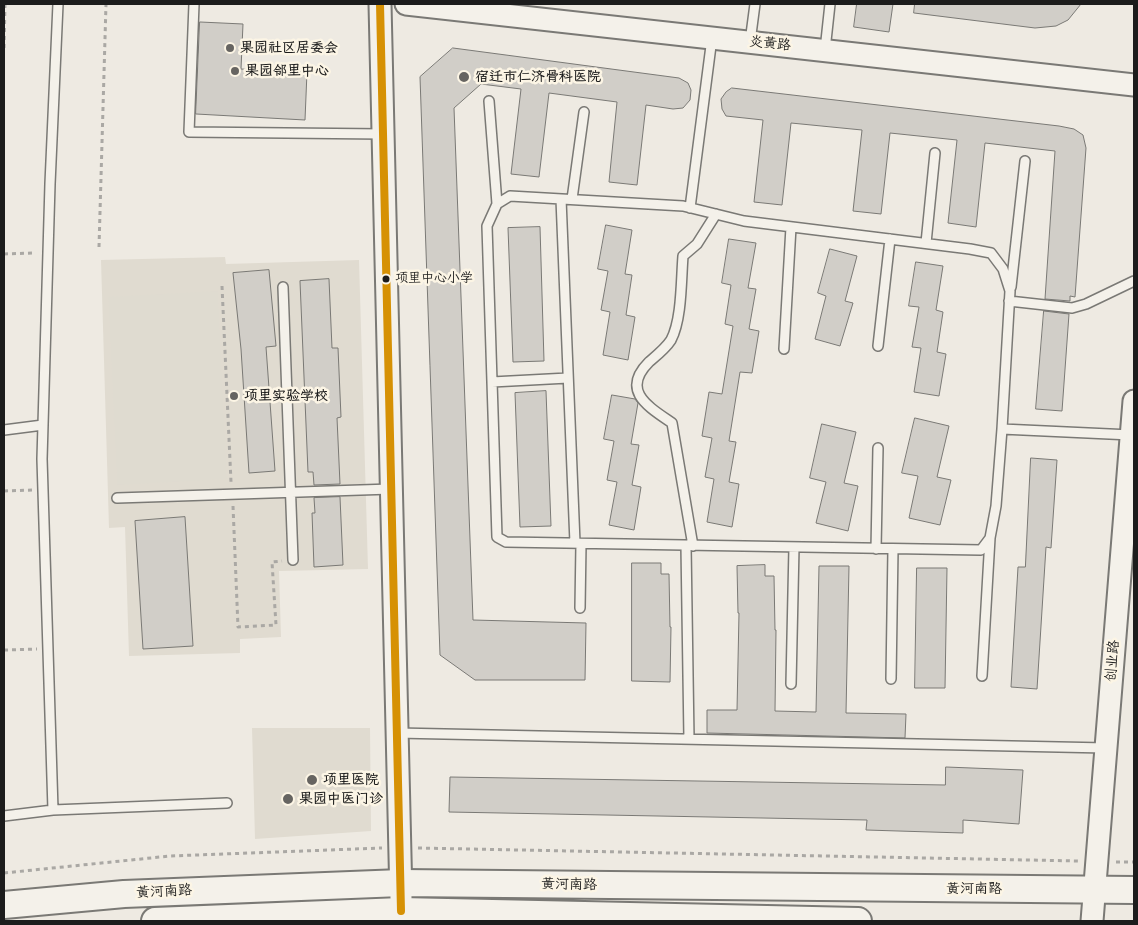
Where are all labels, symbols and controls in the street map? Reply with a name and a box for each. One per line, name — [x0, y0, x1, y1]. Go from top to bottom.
street label: 炎黄路 — [748, 33, 792, 55]
place label: 果园社区居委会 — [240, 40, 338, 56]
marker: 果园社区居委会 — [224, 42, 236, 54]
place label: 果园邻里中心 — [245, 63, 329, 79]
marker: 果园邻里中心 — [229, 65, 241, 77]
place label: 宿迁市仁济骨科医院 — [475, 69, 601, 85]
marker: 宿迁市仁济骨科医院 — [457, 70, 471, 84]
place label: 项里中心小学 — [395, 271, 473, 287]
marker: 项里中心小学 — [381, 274, 391, 284]
place label: 项里实验学校 — [244, 388, 328, 404]
marker: 项里实验学校 — [228, 390, 240, 402]
street label: 创业路 — [1103, 639, 1123, 683]
place label: 项里医院 — [323, 772, 379, 788]
marker: 项里医院 — [305, 773, 319, 787]
place label: 果园中医门诊 — [299, 791, 383, 807]
marker: 果园中医门诊 — [281, 792, 295, 806]
street label: 黄河南路 — [541, 876, 597, 894]
street label: 黄河南路 — [946, 881, 1002, 897]
street label: 黄河南路 — [136, 882, 192, 902]

